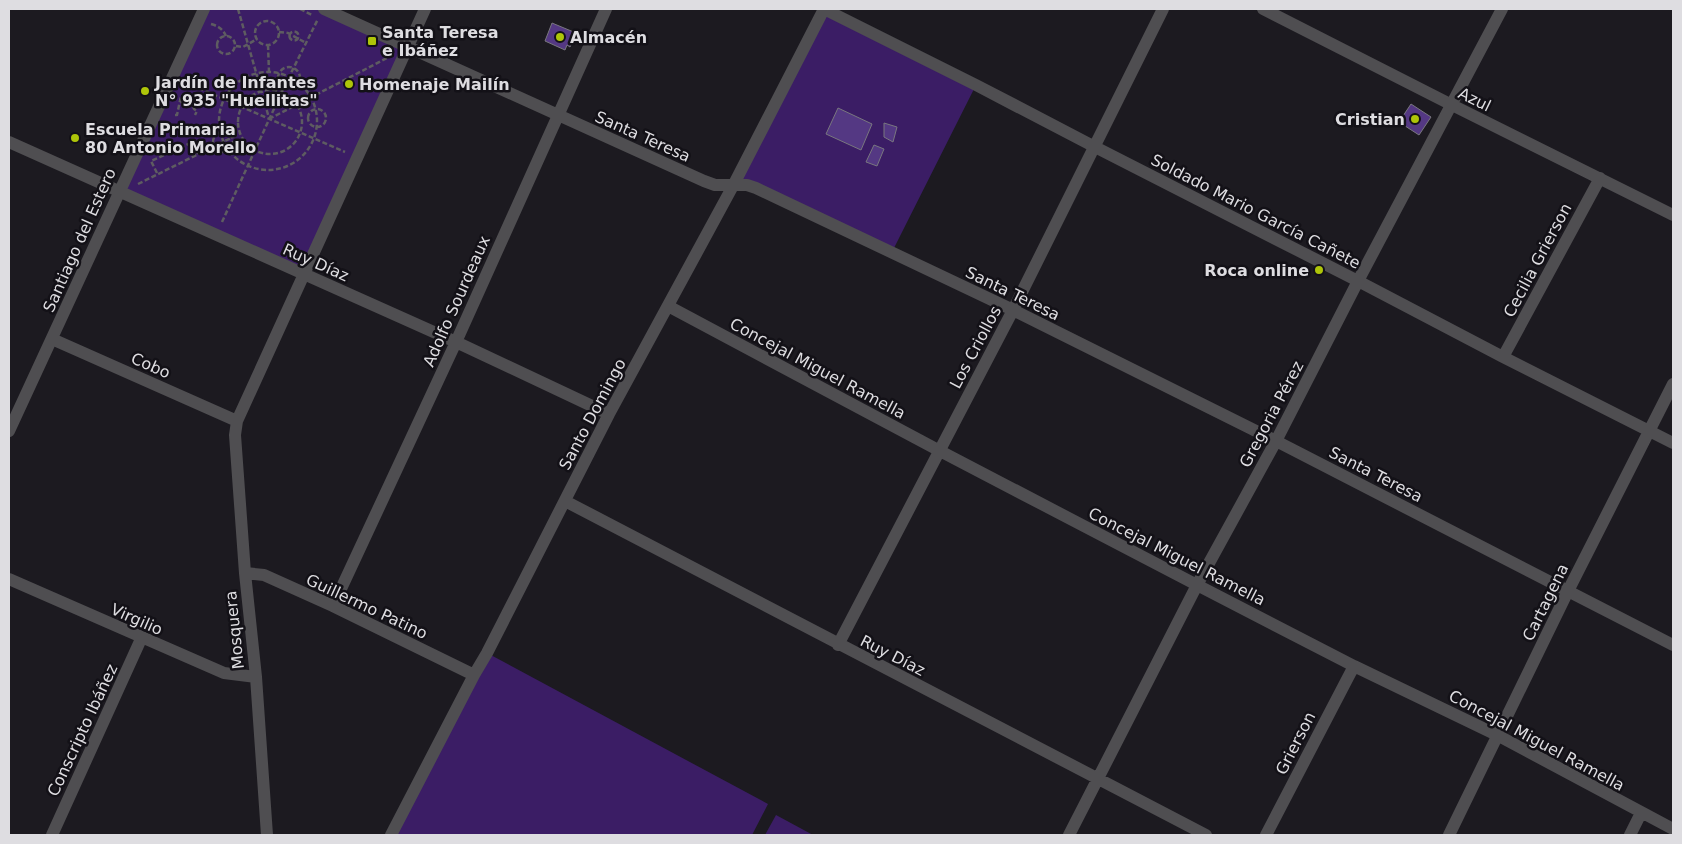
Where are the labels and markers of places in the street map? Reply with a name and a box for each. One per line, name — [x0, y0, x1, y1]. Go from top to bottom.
place label: Santa Teresa e Ibáñez — [382, 23, 498, 60]
place label: Almacén — [570, 28, 647, 47]
marker: Almacén — [554, 31, 566, 43]
marker: Santa Teresa e Ibáñez — [366, 35, 378, 47]
place label: Jardín de Infantes N° 935 "Huellitas" — [154, 73, 318, 110]
place label: Homenaje Mailín — [359, 75, 510, 94]
marker: Homenaje Mailín — [343, 78, 355, 90]
marker: Jardín de Infantes N° 935 "Huellitas" — [139, 85, 151, 97]
place label: Cristian — [1335, 110, 1405, 129]
marker: Cristian — [1409, 113, 1421, 125]
place label: Escuela Primaria 80 Antonio Morello — [85, 120, 256, 157]
marker: Escuela Primaria 80 Antonio Morello — [69, 132, 81, 144]
place label: Roca online — [1204, 261, 1309, 280]
marker: Roca online — [1313, 264, 1325, 276]

